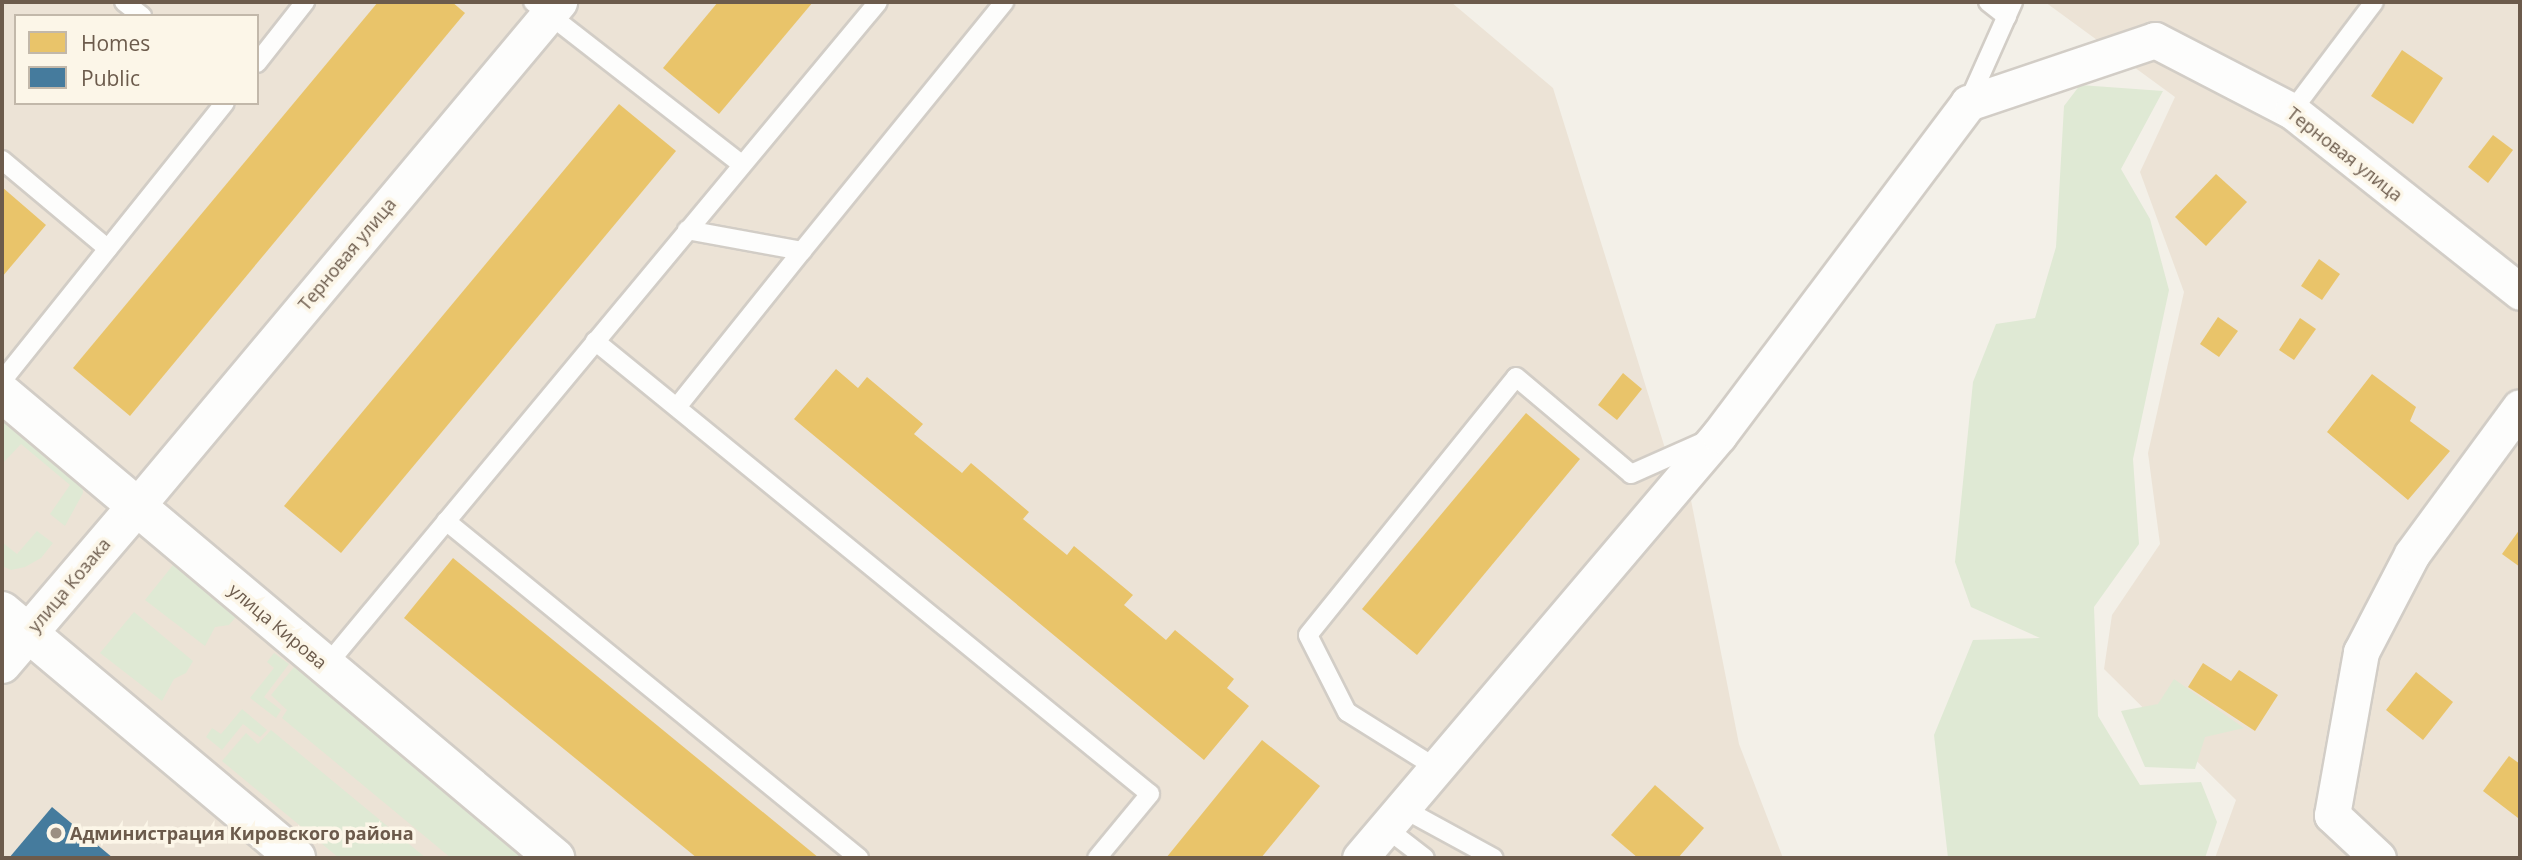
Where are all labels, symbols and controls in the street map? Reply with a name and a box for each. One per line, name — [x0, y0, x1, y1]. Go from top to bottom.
legend — [14, 14, 259, 105]
text: Homes — [81, 29, 150, 57]
text: Public — [81, 64, 140, 92]
street label: Терновая улица — [2283, 102, 2407, 206]
street label: Терновая улица — [294, 193, 400, 315]
street label: улица Козака — [23, 533, 115, 637]
street label: улица Кирова — [225, 579, 331, 673]
place label: Администрация Кировского района — [70, 822, 414, 844]
marker: Администрация Кировского района — [48, 825, 64, 841]

